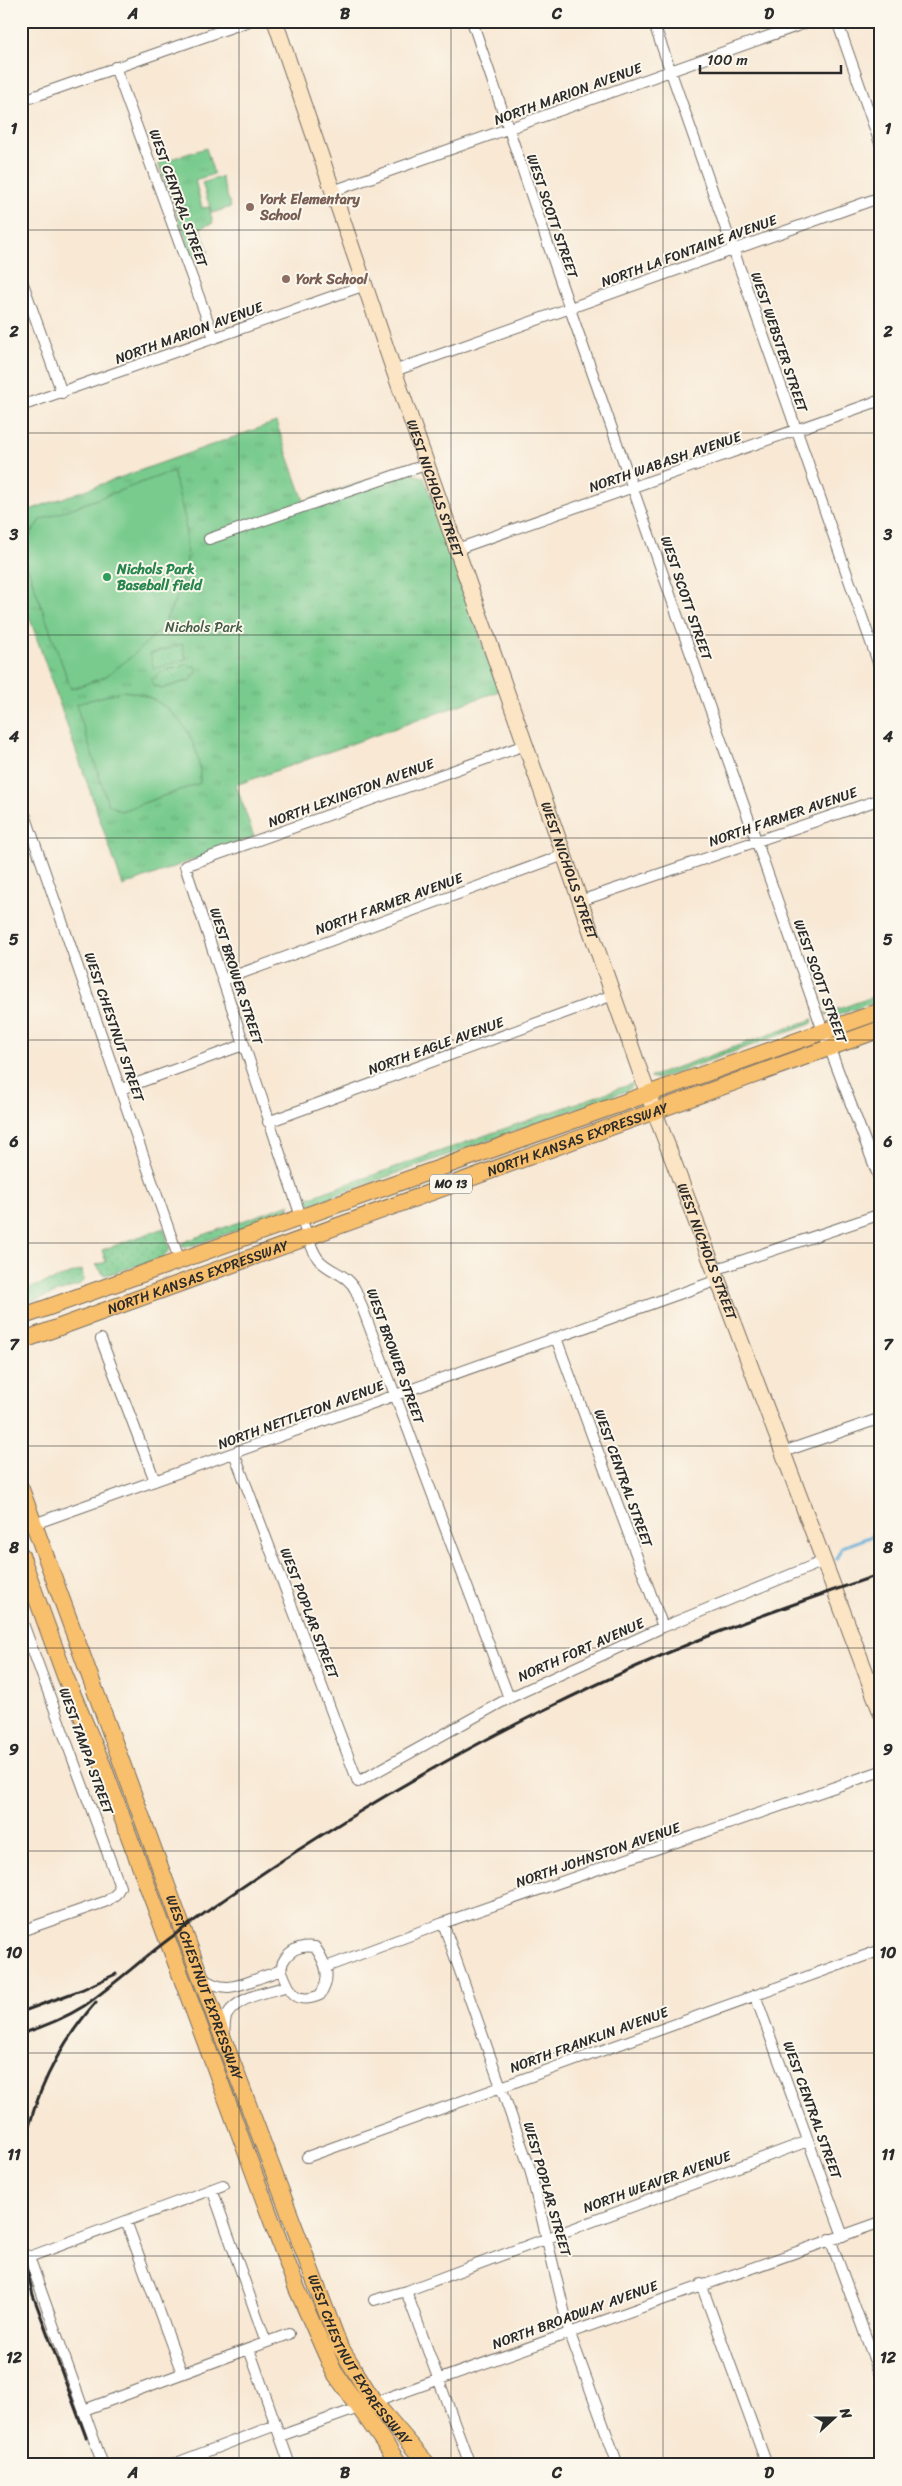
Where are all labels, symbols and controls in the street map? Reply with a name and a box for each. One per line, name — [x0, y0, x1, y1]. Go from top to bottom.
text: A — [127, 0, 138, 28]
text: B — [340, 0, 351, 28]
text: C — [551, 0, 563, 28]
text: D — [764, 0, 774, 28]
scale bar — [700, 42, 841, 74]
text: 100 m — [707, 47, 748, 73]
street label: NORTH MARION AVENUE — [490, 55, 647, 132]
text: 1 — [11, 114, 18, 143]
text: 1 — [885, 114, 892, 143]
street label: WEST CENTRAL STREET — [141, 126, 215, 271]
street label: WEST SCOTT STREET — [519, 150, 586, 283]
place label: York Elementary School — [259, 187, 361, 228]
marker: York Elementary School — [244, 201, 256, 213]
street label: NORTH LA FONTAINE AVENUE — [598, 207, 782, 294]
place label: York School — [296, 267, 368, 292]
street label: WEST WEBSTER STREET — [743, 268, 815, 417]
marker: York School — [280, 273, 292, 285]
street label: NORTH MARION AVENUE — [111, 294, 268, 371]
text: 2 — [8, 317, 19, 346]
text: 2 — [882, 317, 893, 346]
street label: WEST NICHOLS STREET — [399, 416, 471, 562]
street label: NORTH WABASH AVENUE — [585, 424, 746, 500]
text: 3 — [9, 520, 19, 549]
text: 3 — [883, 520, 893, 549]
street label: WEST SCOTT STREET — [653, 532, 720, 665]
place label: Nichols Park Baseball field — [116, 557, 203, 598]
marker: Nichols Park Baseball field — [101, 571, 113, 583]
park label: Nichols Park — [165, 615, 243, 640]
text: 4 — [8, 722, 19, 751]
text: 4 — [882, 722, 893, 751]
street label: NORTH LEXINGTON AVENUE — [264, 751, 439, 835]
street label: NORTH FARMER AVENUE — [705, 779, 862, 854]
street label: WEST NICHOLS STREET — [534, 798, 606, 944]
street label: NORTH FARMER AVENUE — [312, 865, 468, 942]
street label: WEST BROWER STREET — [202, 904, 270, 1049]
street label: WEST SCOTT STREET — [786, 916, 855, 1048]
text: 5 — [9, 925, 19, 954]
text: 5 — [883, 925, 893, 954]
street label: WEST CHESTNUT STREET — [77, 949, 152, 1106]
street label: NORTH EAGLE AVENUE — [364, 1009, 509, 1082]
street label: NORTH KANSAS EXPRESSWAY — [483, 1095, 672, 1184]
text: 6 — [8, 1127, 19, 1156]
text: 6 — [882, 1127, 893, 1156]
road number: MO 13 — [430, 1174, 472, 1194]
street label: WEST NICHOLS STREET — [670, 1179, 745, 1324]
street label: NORTH KANSAS EXPRESSWAY — [103, 1232, 292, 1321]
street label: WEST BROWER STREET — [359, 1285, 432, 1429]
text: 7 — [9, 1330, 20, 1359]
text: 7 — [883, 1330, 894, 1359]
street label: NORTH NETTLETON AVENUE — [214, 1373, 389, 1457]
street label: WEST CENTRAL STREET — [586, 1406, 660, 1551]
text: 8 — [8, 1533, 19, 1562]
text: 8 — [882, 1533, 893, 1562]
street label: WEST POPLAR STREET — [272, 1544, 346, 1684]
street label: NORTH FORT AVENUE — [514, 1610, 649, 1689]
street label: WEST TAMPA STREET — [51, 1684, 121, 1819]
text: 9 — [9, 1735, 19, 1764]
text: 9 — [883, 1735, 893, 1764]
street label: NORTH JOHNSTON AVENUE — [512, 1815, 685, 1895]
street label: WEST CHESTNUT EXPRESSWAY — [159, 1891, 251, 2085]
text: 10 — [6, 1938, 22, 1967]
text: 10 — [880, 1938, 896, 1967]
street label: NORTH FRANKLIN AVENUE — [506, 1999, 673, 2080]
street label: WEST CENTRAL STREET — [775, 2038, 849, 2183]
street label: WEST POPLAR STREET — [516, 2119, 579, 2261]
text: 11 — [7, 2140, 21, 2169]
text: 11 — [881, 2140, 895, 2169]
street label: NORTH WEAVER AVENUE — [579, 2143, 736, 2220]
street label: WEST CHESTNUT EXPRESSWAY — [301, 2270, 419, 2452]
street label: NORTH BROADWAY AVENUE — [489, 2273, 663, 2357]
text: 12 — [6, 2343, 23, 2372]
text: 12 — [880, 2343, 897, 2372]
north arrow — [810, 2394, 860, 2444]
text: N — [832, 2404, 859, 2423]
text: A — [127, 2458, 138, 2486]
text: B — [340, 2458, 351, 2486]
text: C — [551, 2458, 563, 2486]
text: D — [764, 2458, 774, 2486]

